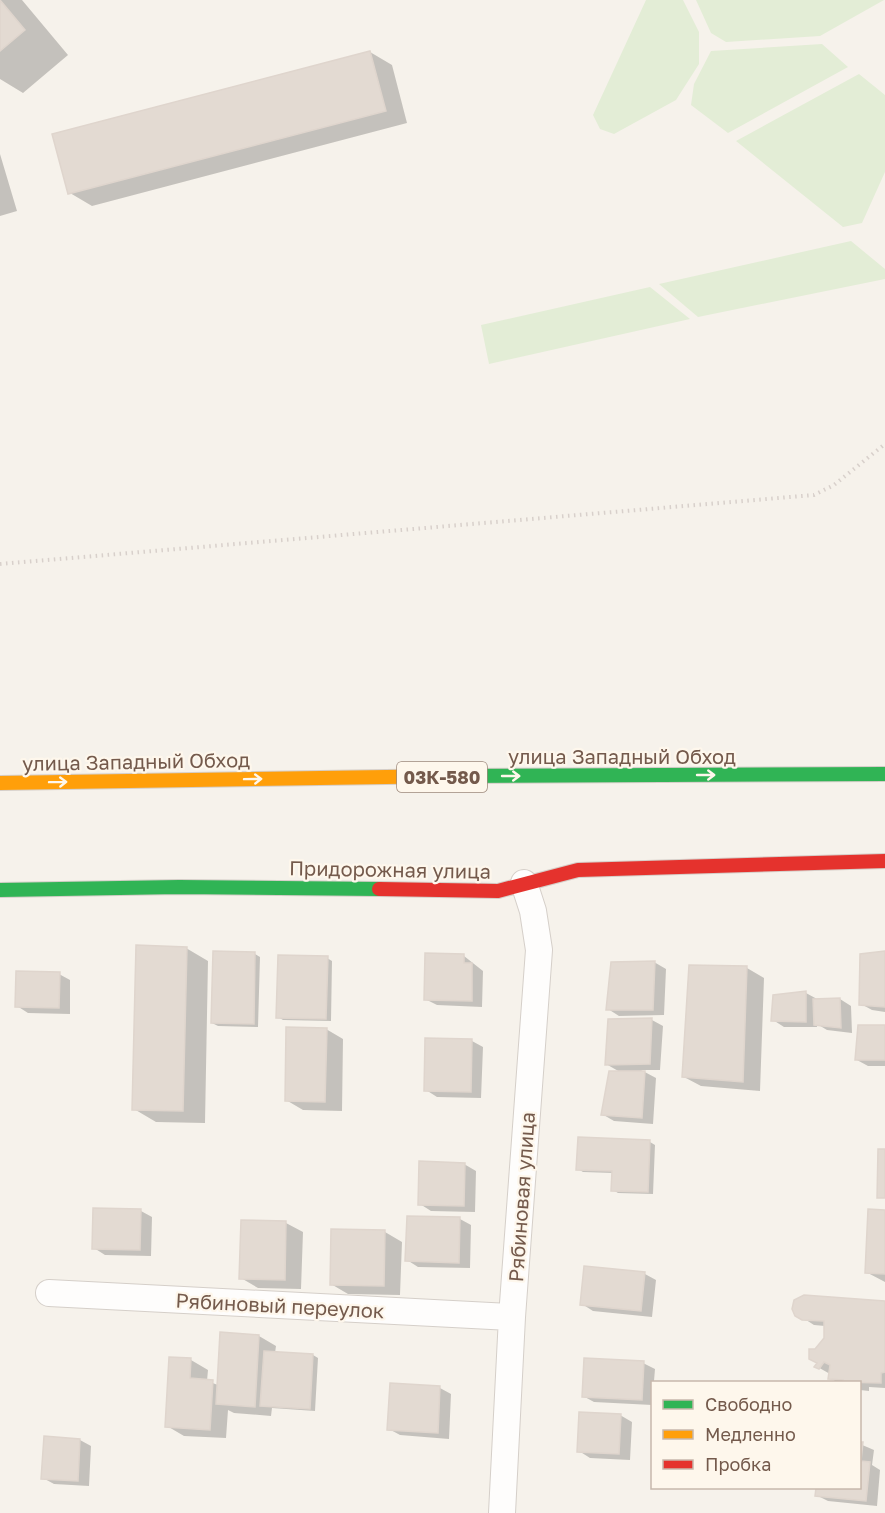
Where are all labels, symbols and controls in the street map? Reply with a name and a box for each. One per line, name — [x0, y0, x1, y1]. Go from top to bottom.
street label: улица Западный Обход — [508, 744, 736, 768]
street label: улица Западный Обход — [22, 747, 250, 775]
road number: 03К-580 — [397, 762, 487, 792]
one-way arrow — [696, 769, 716, 781]
one-way arrow — [501, 770, 521, 782]
one-way arrow — [243, 773, 263, 785]
one-way arrow — [48, 776, 68, 788]
street label: Придорожная улица — [289, 855, 491, 883]
street label: Рябиновая улица — [503, 1111, 539, 1283]
street label: Рябиновый переулок — [175, 1288, 385, 1322]
legend — [651, 1381, 861, 1489]
text: Свободно — [705, 1393, 792, 1415]
text: Медленно — [705, 1423, 796, 1445]
text: Пробка — [705, 1453, 771, 1475]

